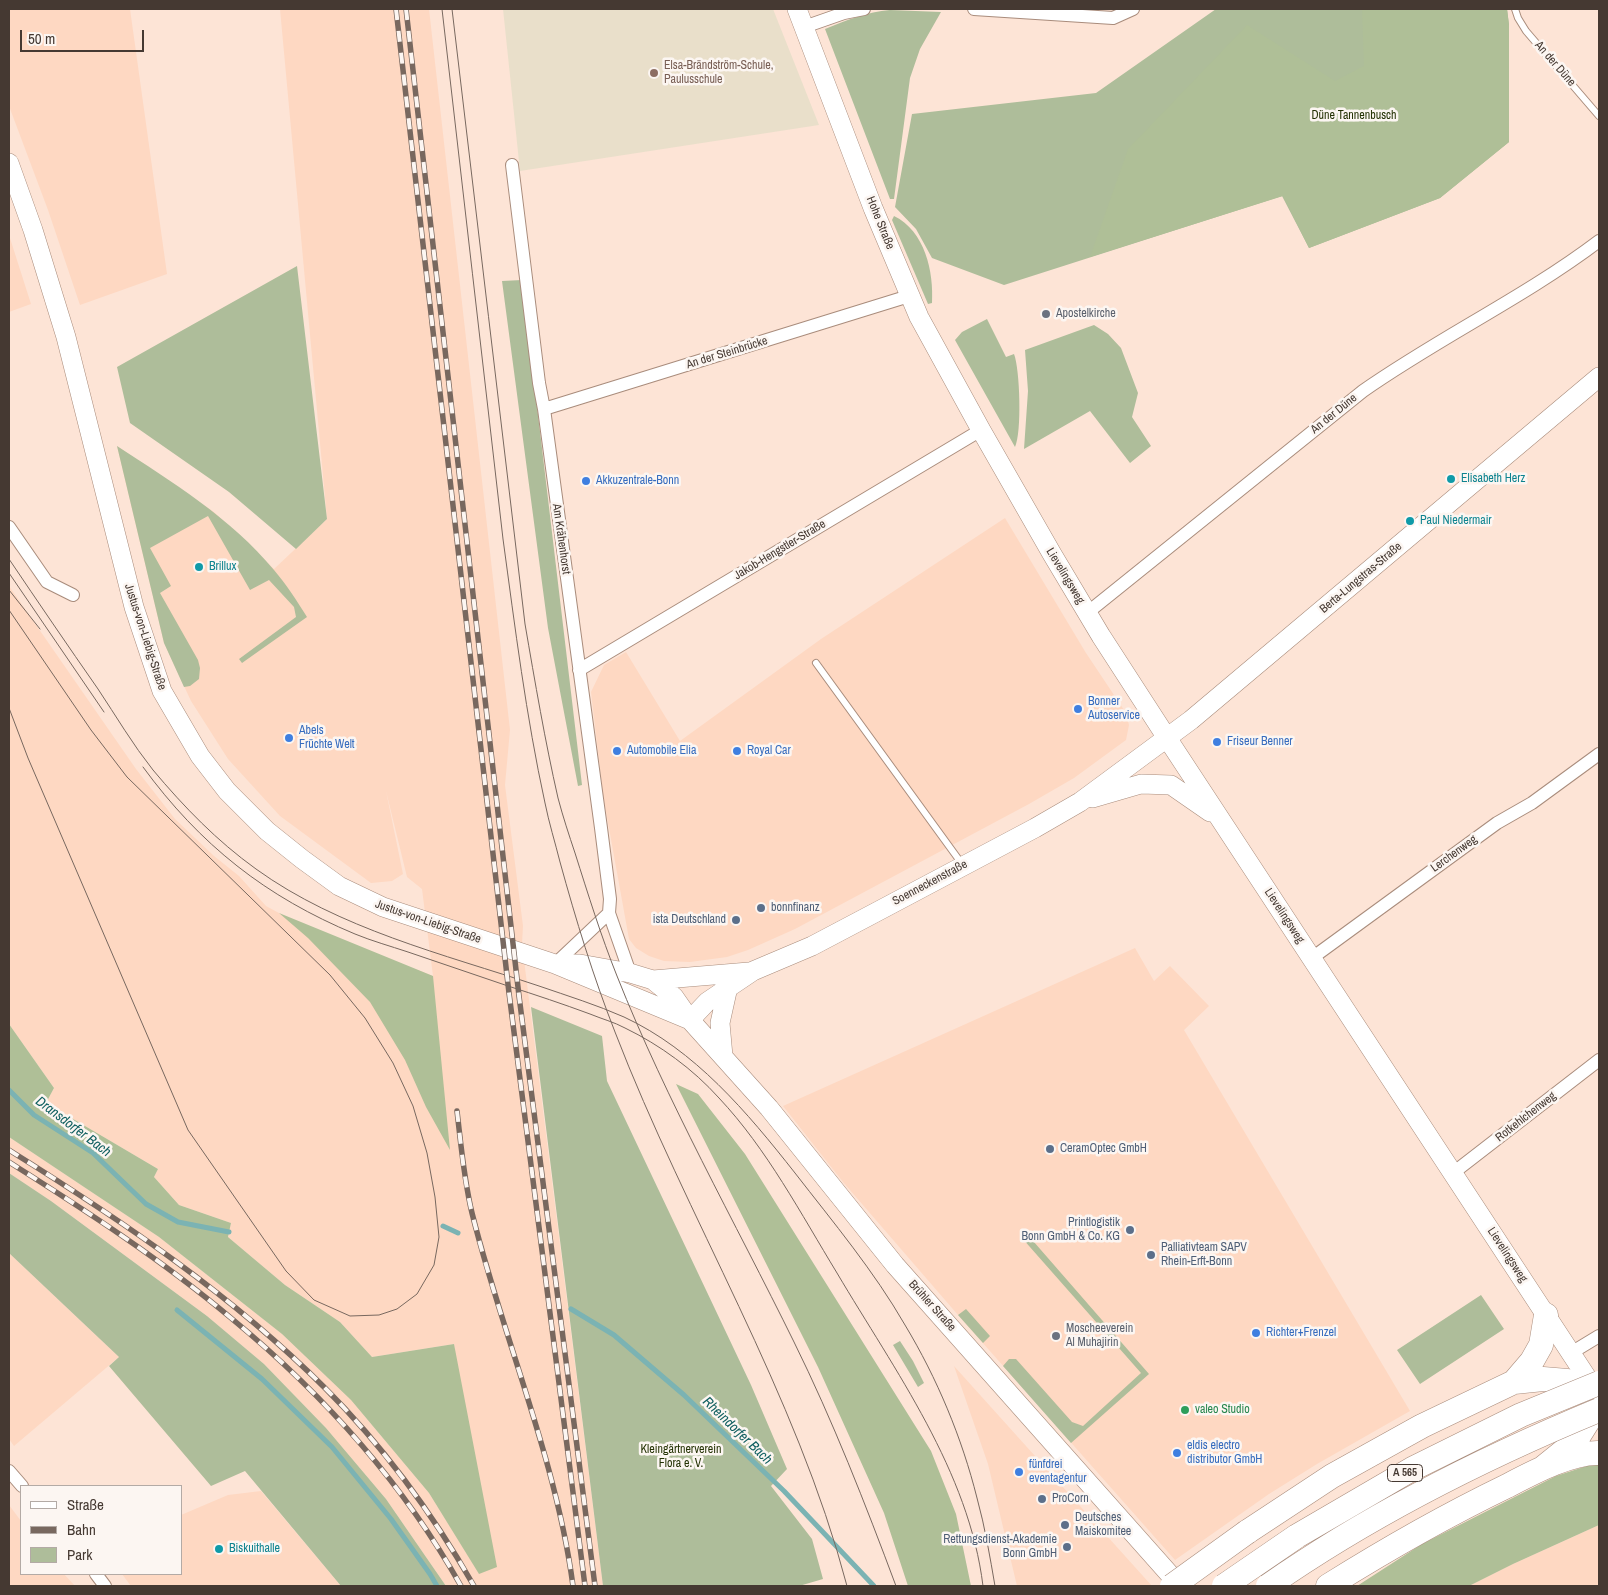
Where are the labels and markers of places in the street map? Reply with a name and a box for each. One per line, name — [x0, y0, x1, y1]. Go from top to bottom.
place label: Elsa-Brändström-Schule, Paulusschule — [664, 59, 773, 87]
marker: Elsa-Brändström-Schule, Paulusschule — [648, 67, 660, 79]
place label: Apostelkirche — [1056, 307, 1116, 321]
marker: Apostelkirche — [1040, 308, 1052, 320]
place label: Elisabeth Herz — [1461, 472, 1526, 486]
marker: Elisabeth Herz — [1445, 473, 1457, 485]
place label: Akkuzentrale-Bonn — [596, 474, 679, 488]
marker: Akkuzentrale-Bonn — [580, 475, 592, 487]
place label: Paul Niedermair — [1420, 514, 1492, 528]
marker: Paul Niedermair — [1404, 515, 1416, 527]
place label: Brillux — [209, 560, 236, 574]
marker: Brillux — [193, 561, 205, 573]
place label: Bonner Autoservice — [1088, 695, 1140, 723]
marker: Bonner Autoservice — [1072, 703, 1084, 715]
place label: Abels Früchte Welt — [299, 724, 355, 752]
marker: Abels Früchte Welt — [283, 732, 295, 744]
place label: Friseur Benner — [1227, 735, 1293, 749]
marker: Friseur Benner — [1211, 736, 1223, 748]
place label: Automobile Elia — [627, 744, 696, 758]
place label: Royal Car — [747, 744, 791, 758]
marker: Automobile Elia — [611, 745, 623, 757]
marker: Royal Car — [731, 745, 743, 757]
place label: bonnfinanz — [771, 901, 820, 915]
marker: bonnfinanz — [755, 902, 767, 914]
place label: ista Deutschland — [653, 913, 726, 927]
marker: ista Deutschland — [730, 914, 742, 926]
place label: CeramOptec GmbH — [1060, 1142, 1147, 1156]
marker: CeramOptec GmbH — [1044, 1143, 1056, 1155]
place label: Printlogistik Bonn GmbH & Co. KG — [1022, 1216, 1120, 1244]
marker: Printlogistik Bonn GmbH & Co. KG — [1124, 1224, 1136, 1236]
place label: Palliativteam SAPV Rhein-Erft-Bonn — [1161, 1241, 1247, 1269]
marker: Palliativteam SAPV Rhein-Erft-Bonn — [1145, 1249, 1157, 1261]
place label: Moscheeverein Al Muhajirin — [1066, 1322, 1133, 1350]
place label: Richter+Frenzel — [1266, 1326, 1336, 1340]
marker: Richter+Frenzel — [1250, 1327, 1262, 1339]
marker: Moscheeverein Al Muhajirin — [1050, 1330, 1062, 1342]
place label: valeo Studio — [1195, 1403, 1250, 1417]
marker: valeo Studio — [1179, 1404, 1191, 1416]
place label: eldis electro distributor GmbH — [1187, 1439, 1262, 1467]
marker: eldis electro distributor GmbH — [1171, 1447, 1183, 1459]
place label: fünfdrei eventagentur — [1029, 1458, 1086, 1486]
marker: fünfdrei eventagentur — [1013, 1466, 1025, 1478]
place label: ProCorn — [1052, 1492, 1089, 1506]
marker: ProCorn — [1036, 1493, 1048, 1505]
place label: Deutsches Maiskomitee — [1075, 1511, 1131, 1539]
marker: Deutsches Maiskomitee — [1059, 1519, 1071, 1531]
place label: Rettungsdienst-Akademie Bonn GmbH — [943, 1533, 1057, 1561]
marker: Rettungsdienst-Akademie Bonn GmbH — [1061, 1541, 1073, 1553]
place label: Biskuithalle — [229, 1542, 280, 1556]
marker: Biskuithalle — [213, 1543, 225, 1555]

